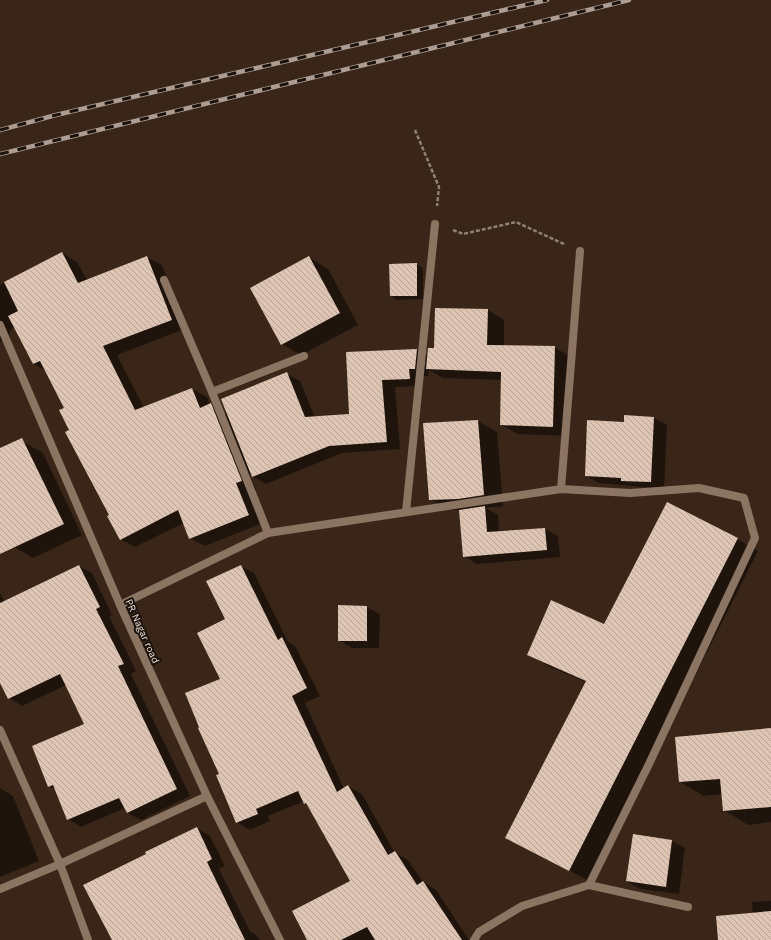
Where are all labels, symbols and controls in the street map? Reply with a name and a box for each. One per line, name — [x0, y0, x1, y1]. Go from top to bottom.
street label: PR Nagar road — [123, 597, 162, 665]

